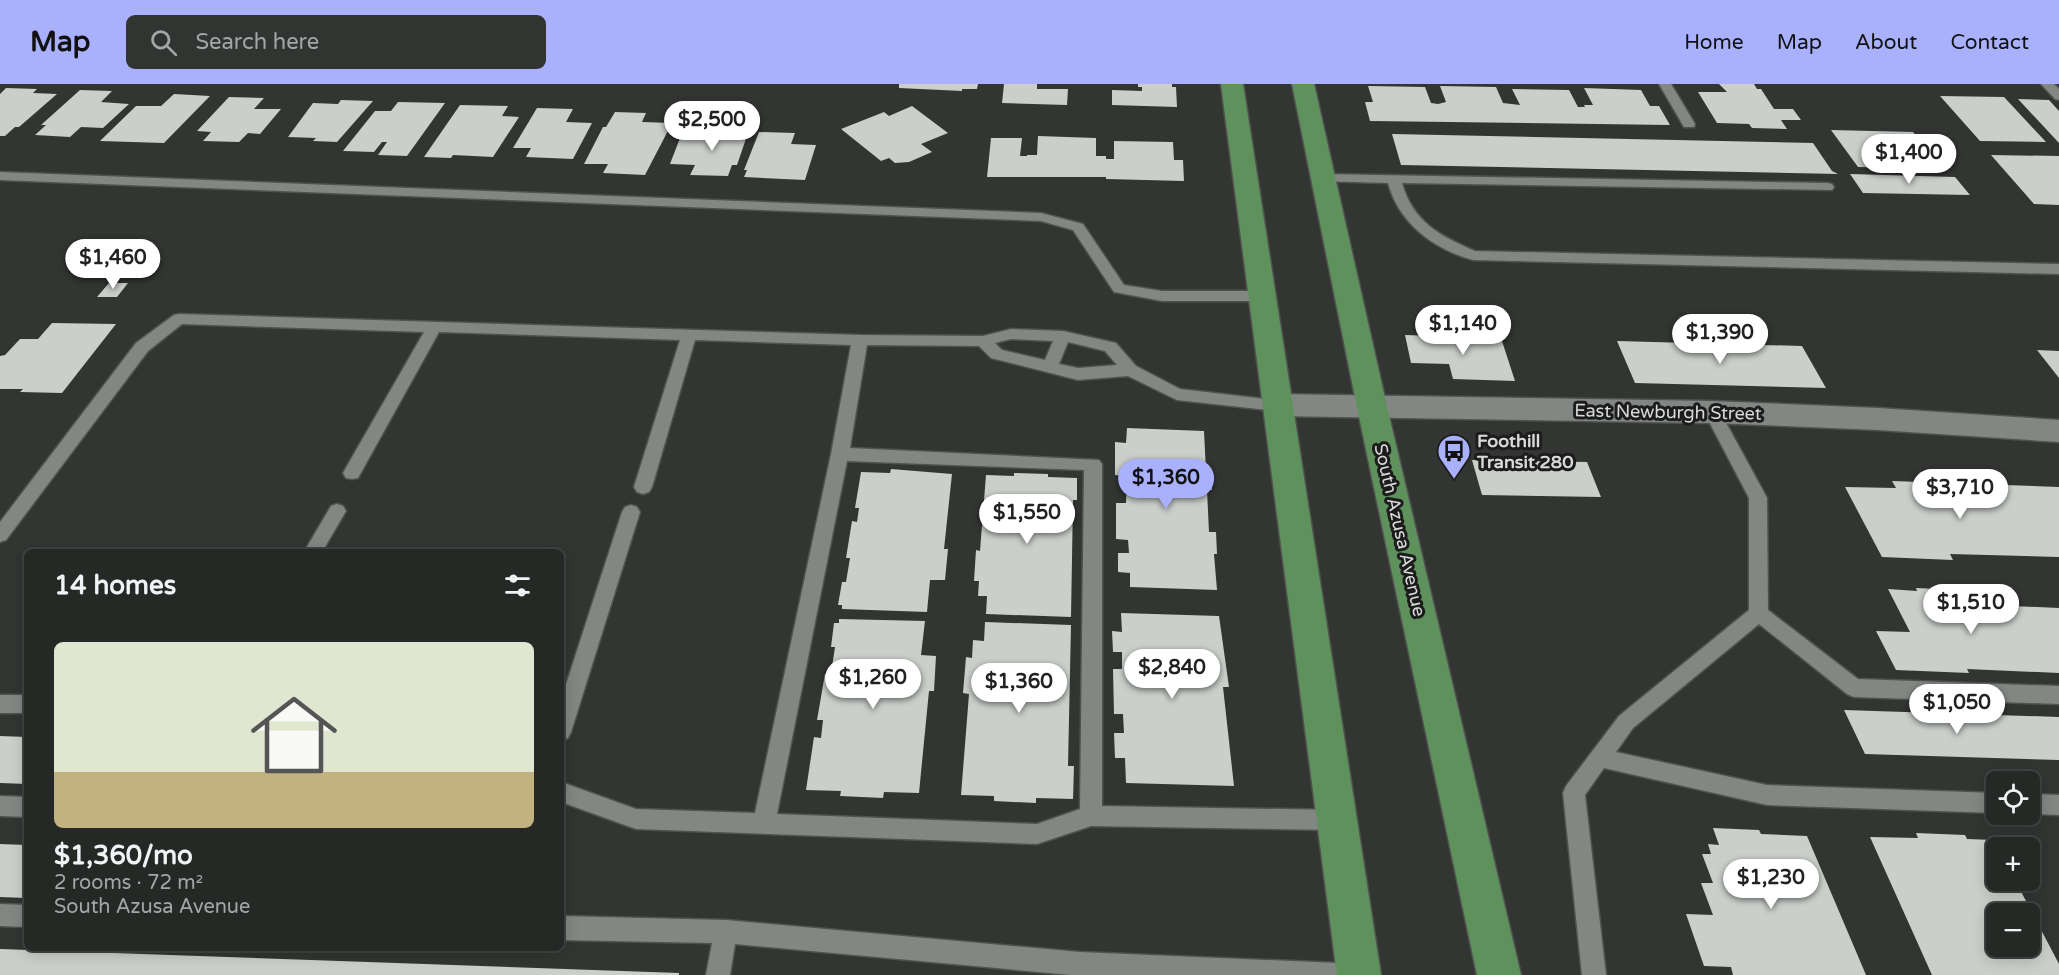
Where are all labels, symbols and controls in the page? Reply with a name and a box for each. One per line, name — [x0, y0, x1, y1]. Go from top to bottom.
search box — [126, 15, 546, 69]
text: Map — [30, 25, 90, 59]
icon: search — [147, 26, 180, 59]
text: Search here — [195, 29, 319, 55]
text: Home — [1684, 30, 1744, 55]
text: Map — [1777, 30, 1822, 55]
text: About — [1855, 30, 1917, 55]
text: Contact — [1950, 30, 2029, 55]
pin: $2,500 — [663, 101, 761, 152]
text: $2,500 — [678, 108, 746, 132]
pin: $1,400 — [1860, 134, 1958, 185]
text: $1,400 — [1875, 141, 1943, 165]
pin: $1,460 — [64, 239, 162, 290]
text: $1,460 — [79, 246, 147, 270]
pin: $1,140 — [1414, 305, 1512, 356]
text: $1,140 — [1429, 312, 1497, 336]
pin: $1,390 — [1671, 314, 1769, 365]
text: $1,390 — [1686, 321, 1754, 345]
street label: East Newburgh Street — [1574, 399, 1762, 425]
place label: Foothill Transit 280 — [1476, 430, 1573, 473]
bus stop icon: Foothill Transit 280 — [1436, 433, 1472, 480]
street label: South Azusa Avenue — [1369, 441, 1431, 619]
pin: $1,360 — [1117, 459, 1215, 510]
text: $1,360 — [1132, 466, 1200, 490]
pin: $3,710 — [1911, 469, 2009, 520]
text: $3,710 — [1926, 476, 1994, 500]
pin: $1,550 — [978, 494, 1076, 545]
text: $1,550 — [993, 501, 1061, 525]
icon: filters — [501, 569, 534, 602]
text: 14 homes — [54, 570, 176, 601]
pin: $1,510 — [1922, 584, 2020, 635]
text: $1,510 — [1937, 591, 2005, 615]
pin: $2,840 — [1123, 649, 1221, 700]
text: $2,840 — [1138, 656, 1206, 680]
pin: $1,260 — [824, 659, 922, 710]
pin: $1,360 — [970, 663, 1068, 714]
text: $1,260 — [839, 666, 907, 690]
text: $1,360 — [985, 670, 1053, 694]
icon: home — [240, 681, 348, 789]
pin: $1,050 — [1908, 684, 2006, 735]
text: $1,050 — [1923, 691, 1991, 715]
map controls — [1986, 771, 2040, 957]
button: locate — [1986, 771, 2040, 825]
button: + — [1986, 837, 2040, 891]
text: $1,360/mo — [54, 840, 193, 871]
pin: $1,230 — [1722, 859, 1820, 910]
text: $1,230 — [1737, 866, 1805, 890]
text: 2 rooms · 72 m² — [54, 871, 203, 895]
text: South Azusa Avenue — [54, 895, 250, 919]
button: − — [1986, 903, 2040, 957]

